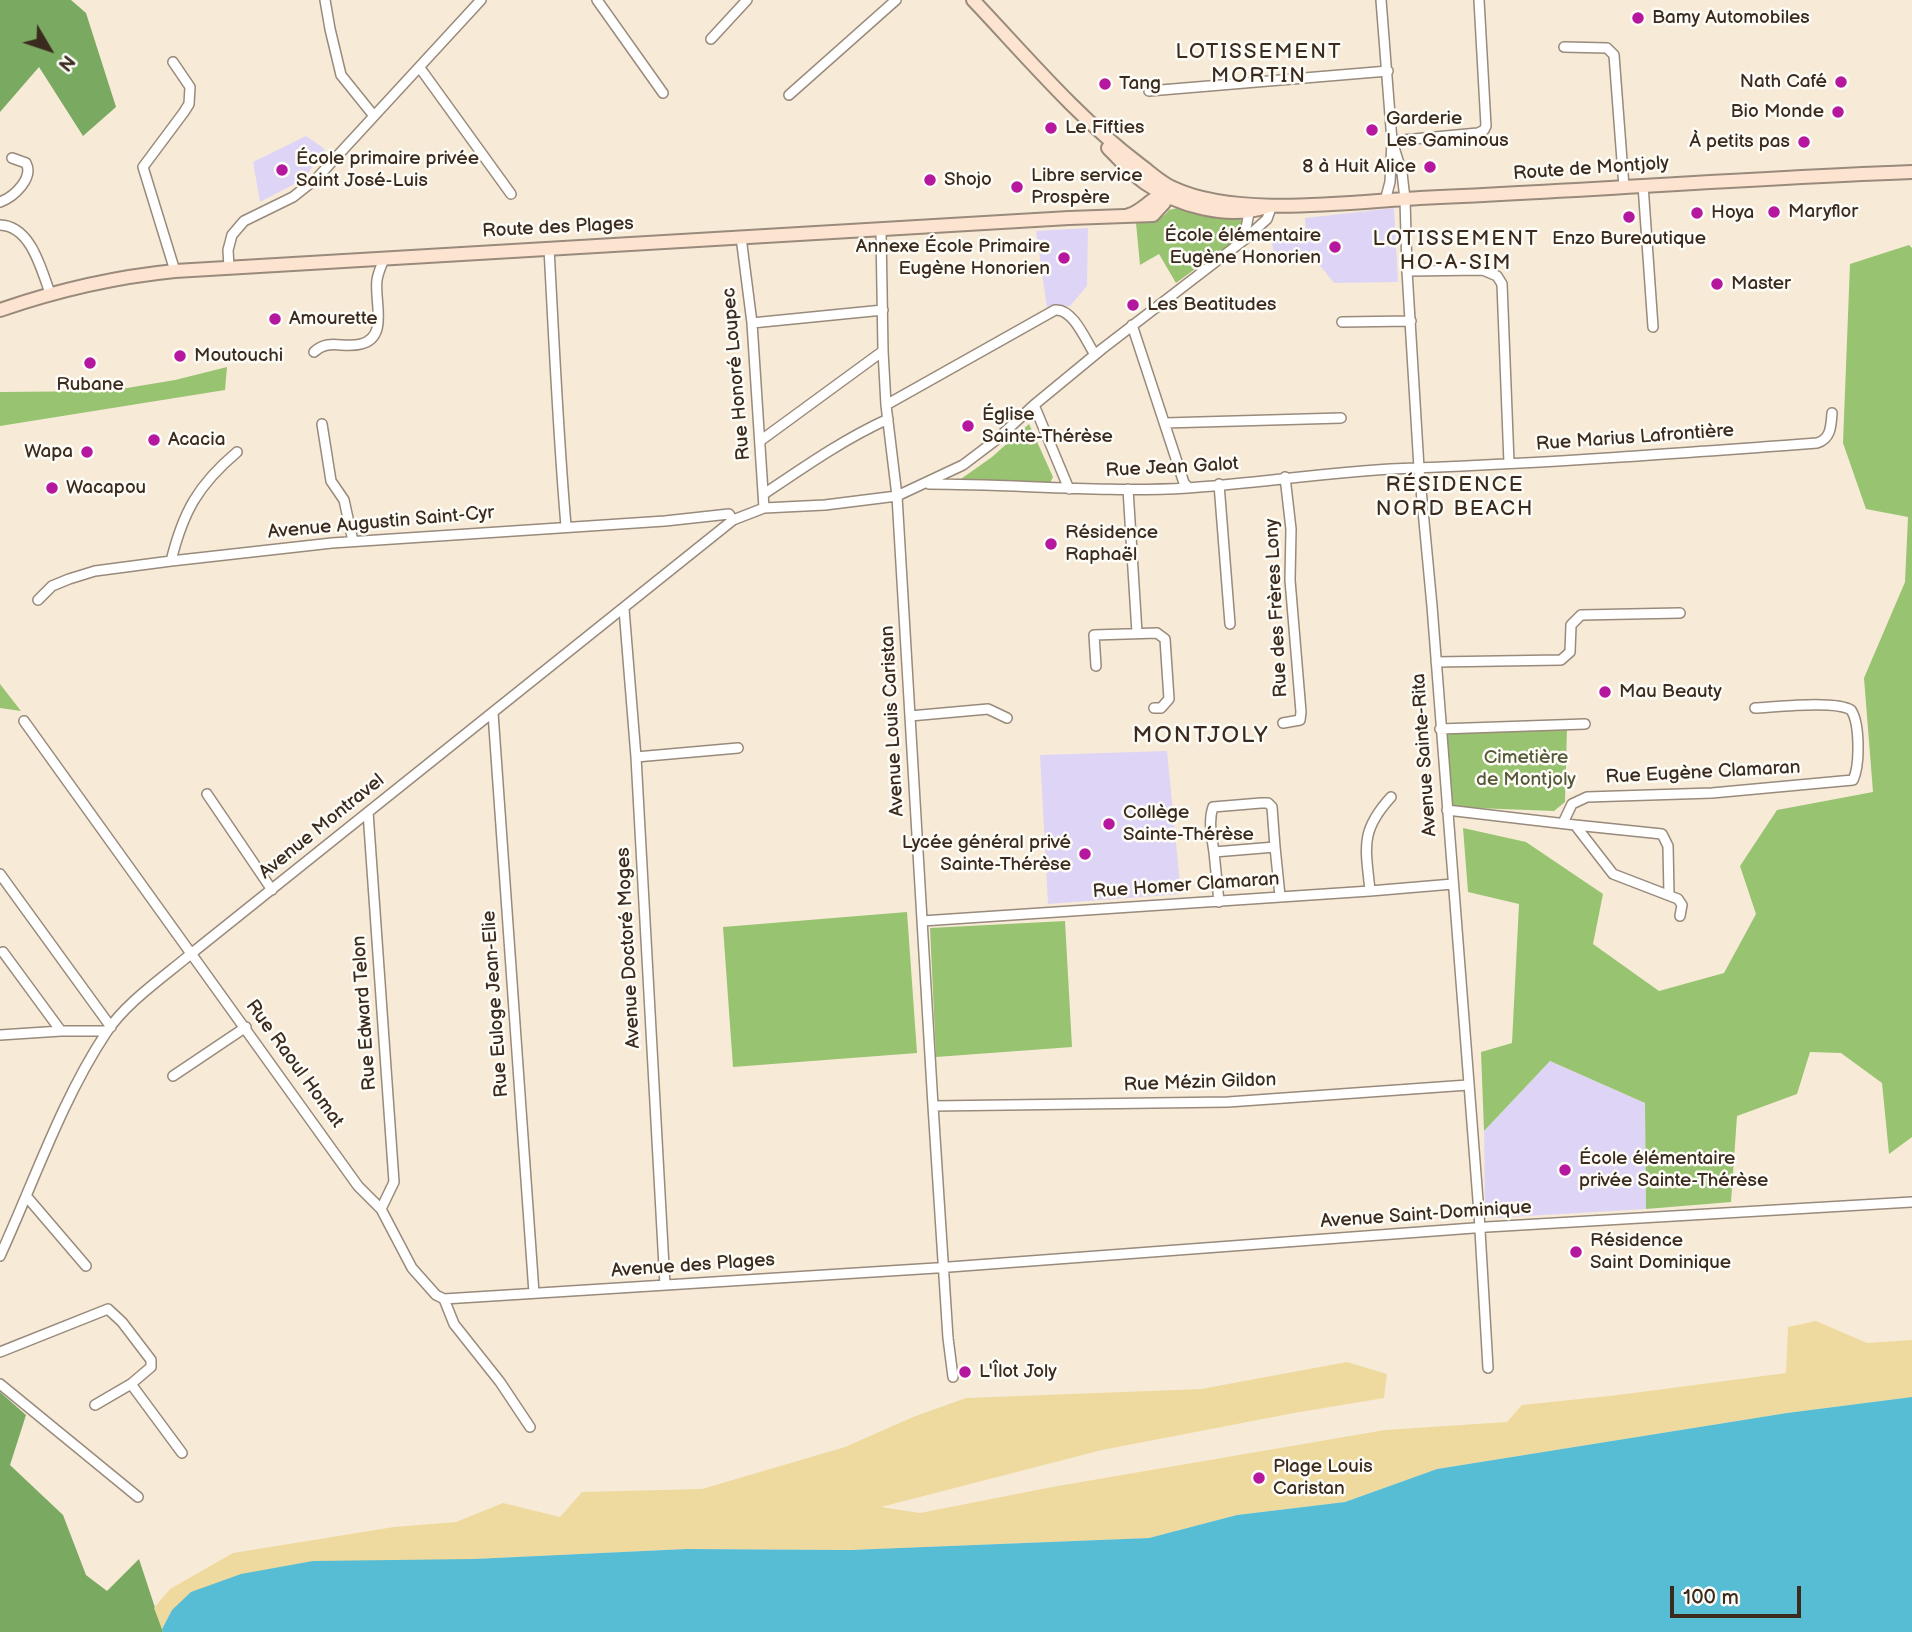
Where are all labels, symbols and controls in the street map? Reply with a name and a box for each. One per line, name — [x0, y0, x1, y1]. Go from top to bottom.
place label: Bamy Automobiles — [1652, 7, 1810, 29]
marker: Bamy Automobiles — [1630, 10, 1646, 26]
north arrow — [14, 14, 84, 84]
district label: LOTISSEMENT MORTIN — [1177, 40, 1341, 90]
text: N — [52, 50, 79, 75]
place label: Nath Café — [1740, 71, 1827, 93]
place label: Tang — [1119, 73, 1161, 95]
marker: Nath Café — [1833, 74, 1849, 90]
marker: Tang — [1097, 76, 1113, 92]
place label: Bio Monde — [1731, 101, 1824, 123]
marker: Bio Monde — [1830, 104, 1846, 120]
place label: Garderie Les Gaminous — [1386, 108, 1509, 152]
place label: Le Fifties — [1065, 117, 1144, 139]
marker: Le Fifties — [1043, 120, 1059, 136]
marker: Garderie Les Gaminous — [1364, 122, 1380, 138]
place label: À petits pas — [1689, 131, 1790, 153]
marker: À petits pas — [1796, 134, 1812, 150]
place label: École primaire privée Saint José-Luis — [296, 148, 479, 192]
street label: Route de Montjoly — [1512, 152, 1670, 186]
place label: 8 à Huit Alice — [1302, 156, 1416, 178]
marker: 8 à Huit Alice — [1422, 159, 1438, 175]
marker: École primaire privée Saint José-Luis — [274, 162, 290, 178]
place label: Libre service Prospère — [1031, 165, 1142, 209]
place label: Shojo — [944, 169, 992, 191]
marker: Shojo — [922, 172, 938, 188]
marker: Libre service Prospère — [1009, 179, 1025, 195]
place label: Maryflor — [1788, 201, 1858, 223]
place label: Hoya — [1711, 202, 1754, 224]
marker: Maryflor — [1766, 204, 1782, 220]
marker: Hoya — [1689, 205, 1705, 221]
marker: Enzo Bureautique — [1621, 209, 1637, 225]
street label: Route des Plages — [482, 213, 634, 243]
place label: École élémentaire Eugène Honorien — [1165, 225, 1321, 269]
district label: LOTISSEMENT HO-A-SIM — [1374, 227, 1538, 277]
place label: Enzo Bureautique — [1552, 228, 1706, 250]
place label: Annexe École Primaire Eugène Honorien — [856, 236, 1050, 280]
marker: École élémentaire Eugène Honorien — [1327, 239, 1343, 255]
marker: Annexe École Primaire Eugène Honorien — [1056, 250, 1072, 266]
place label: Master — [1731, 273, 1791, 295]
marker: Master — [1709, 276, 1725, 292]
street label: Rue Honoré Loupec — [718, 287, 756, 461]
place label: Les Beatitudes — [1147, 294, 1276, 316]
marker: Les Beatitudes — [1125, 297, 1141, 313]
place label: Amourette — [289, 308, 378, 330]
marker: Amourette — [267, 311, 283, 327]
place label: Moutouchi — [194, 345, 283, 367]
marker: Moutouchi — [172, 348, 188, 364]
marker: Rubane — [82, 355, 98, 371]
place label: Rubane — [56, 374, 124, 396]
place label: Église Sainte-Thérèse — [982, 404, 1113, 448]
marker: Église Sainte-Thérèse — [960, 418, 976, 434]
street label: Rue Marius Lafrontière — [1535, 420, 1735, 456]
place label: Acacia — [168, 429, 225, 451]
marker: Acacia — [146, 432, 162, 448]
place label: Wapa — [24, 441, 73, 463]
marker: Wapa — [79, 444, 95, 460]
street label: Rue Jean Galot — [1105, 453, 1239, 483]
district label: RÉSIDENCE NORD BEACH — [1377, 473, 1533, 523]
place label: Wacapou — [66, 477, 146, 499]
marker: Wacapou — [44, 480, 60, 496]
street label: Avenue Augustin Saint-Cyr — [267, 502, 495, 544]
street label: Rue des Frères Lony — [1261, 518, 1293, 698]
place label: Résidence Raphaël — [1065, 522, 1158, 566]
marker: Résidence Raphaël — [1043, 536, 1059, 552]
street label: Avenue Louis Caristan — [877, 625, 909, 817]
street label: Avenue Sainte-Rita — [1408, 673, 1442, 837]
place label: Mau Beauty — [1619, 681, 1722, 703]
marker: Mau Beauty — [1597, 684, 1613, 700]
district label: MONTJOLY — [1133, 722, 1269, 750]
park label: Cimetière de Montjoly — [1476, 747, 1576, 791]
street label: Rue Eugène Clamaran — [1605, 757, 1801, 789]
street label: Avenue Montravel — [255, 770, 389, 884]
place label: Collège Sainte-Thérèse — [1123, 802, 1254, 846]
marker: Collège Sainte-Thérèse — [1101, 816, 1117, 832]
place label: Lycée général privé Sainte-Thérèse — [902, 832, 1071, 876]
marker: Lycée général privé Sainte-Thérèse — [1077, 846, 1093, 862]
street label: Avenue Doctoré Moges — [612, 847, 646, 1049]
street label: Rue Homer Clamaran — [1092, 868, 1280, 904]
street label: Rue Euloge Jean-Elie — [478, 910, 514, 1098]
street label: Rue Edward Telon — [348, 935, 382, 1091]
street label: Rue Raoul Homat — [240, 996, 348, 1132]
street label: Rue Mézin Gildon — [1123, 1069, 1277, 1097]
place label: École élémentaire privée Sainte-Thérèse — [1579, 1148, 1768, 1192]
marker: École élémentaire privée Sainte-Thérèse — [1557, 1162, 1573, 1178]
street label: Avenue Saint-Dominique — [1320, 1196, 1532, 1234]
place label: Résidence Saint Dominique — [1590, 1230, 1731, 1274]
marker: Résidence Saint Dominique — [1568, 1244, 1584, 1260]
street label: Avenue des Plages — [610, 1249, 776, 1283]
place label: L'Îlot Joly — [979, 1361, 1057, 1383]
marker: L'Îlot Joly — [957, 1364, 973, 1380]
place label: Plage Louis Caristan — [1273, 1456, 1373, 1500]
marker: Plage Louis Caristan — [1251, 1470, 1267, 1486]
scale bar — [1674, 1572, 1805, 1616]
text: 100 m — [1683, 1585, 1739, 1610]

